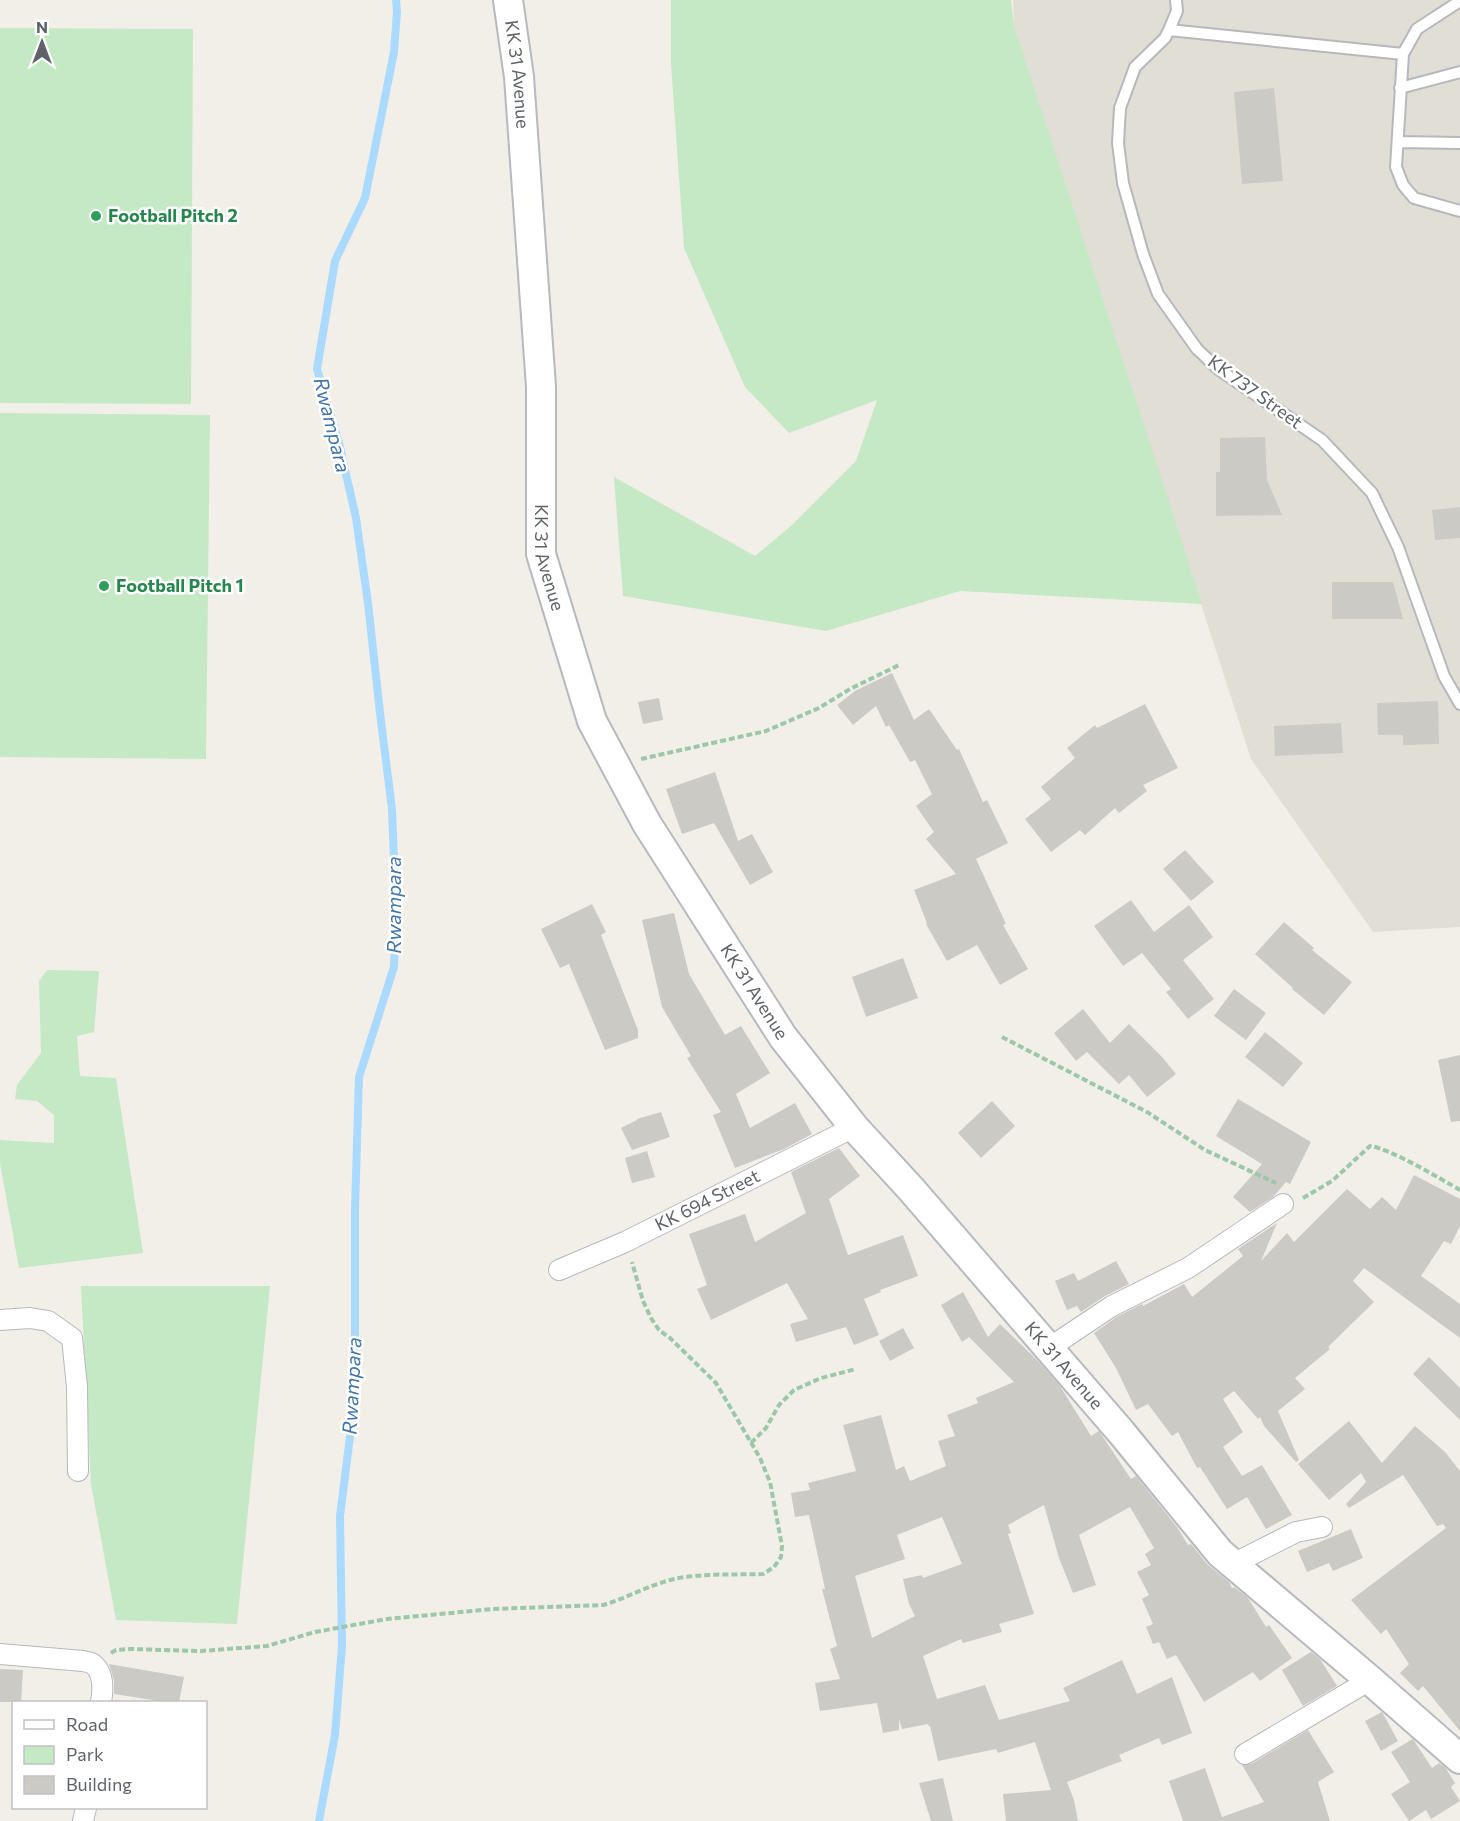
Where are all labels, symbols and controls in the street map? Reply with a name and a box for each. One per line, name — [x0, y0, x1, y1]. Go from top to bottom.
north arrow — [12, 12, 72, 72]
text: N — [36, 17, 48, 36]
street label: KK 31 Avenue — [501, 19, 535, 129]
place label: Football Pitch 2 — [108, 204, 238, 226]
marker: Football Pitch 2 — [89, 209, 103, 223]
street label: KK 737 Street — [1204, 350, 1307, 433]
water label: Rwampara — [310, 375, 356, 475]
street label: KK 31 Avenue — [531, 504, 570, 613]
place label: Football Pitch 1 — [116, 574, 244, 596]
marker: Football Pitch 1 — [97, 579, 111, 593]
water label: Rwampara — [381, 856, 405, 954]
street label: KK 31 Avenue — [716, 939, 794, 1043]
street label: KK 694 Street — [651, 1164, 763, 1235]
street label: KK 31 Avenue — [1020, 1317, 1108, 1413]
water label: Rwampara — [336, 1337, 366, 1435]
legend — [12, 1701, 207, 1809]
text: Road — [66, 1713, 108, 1735]
text: Park — [66, 1743, 104, 1765]
text: Building — [66, 1773, 132, 1795]

